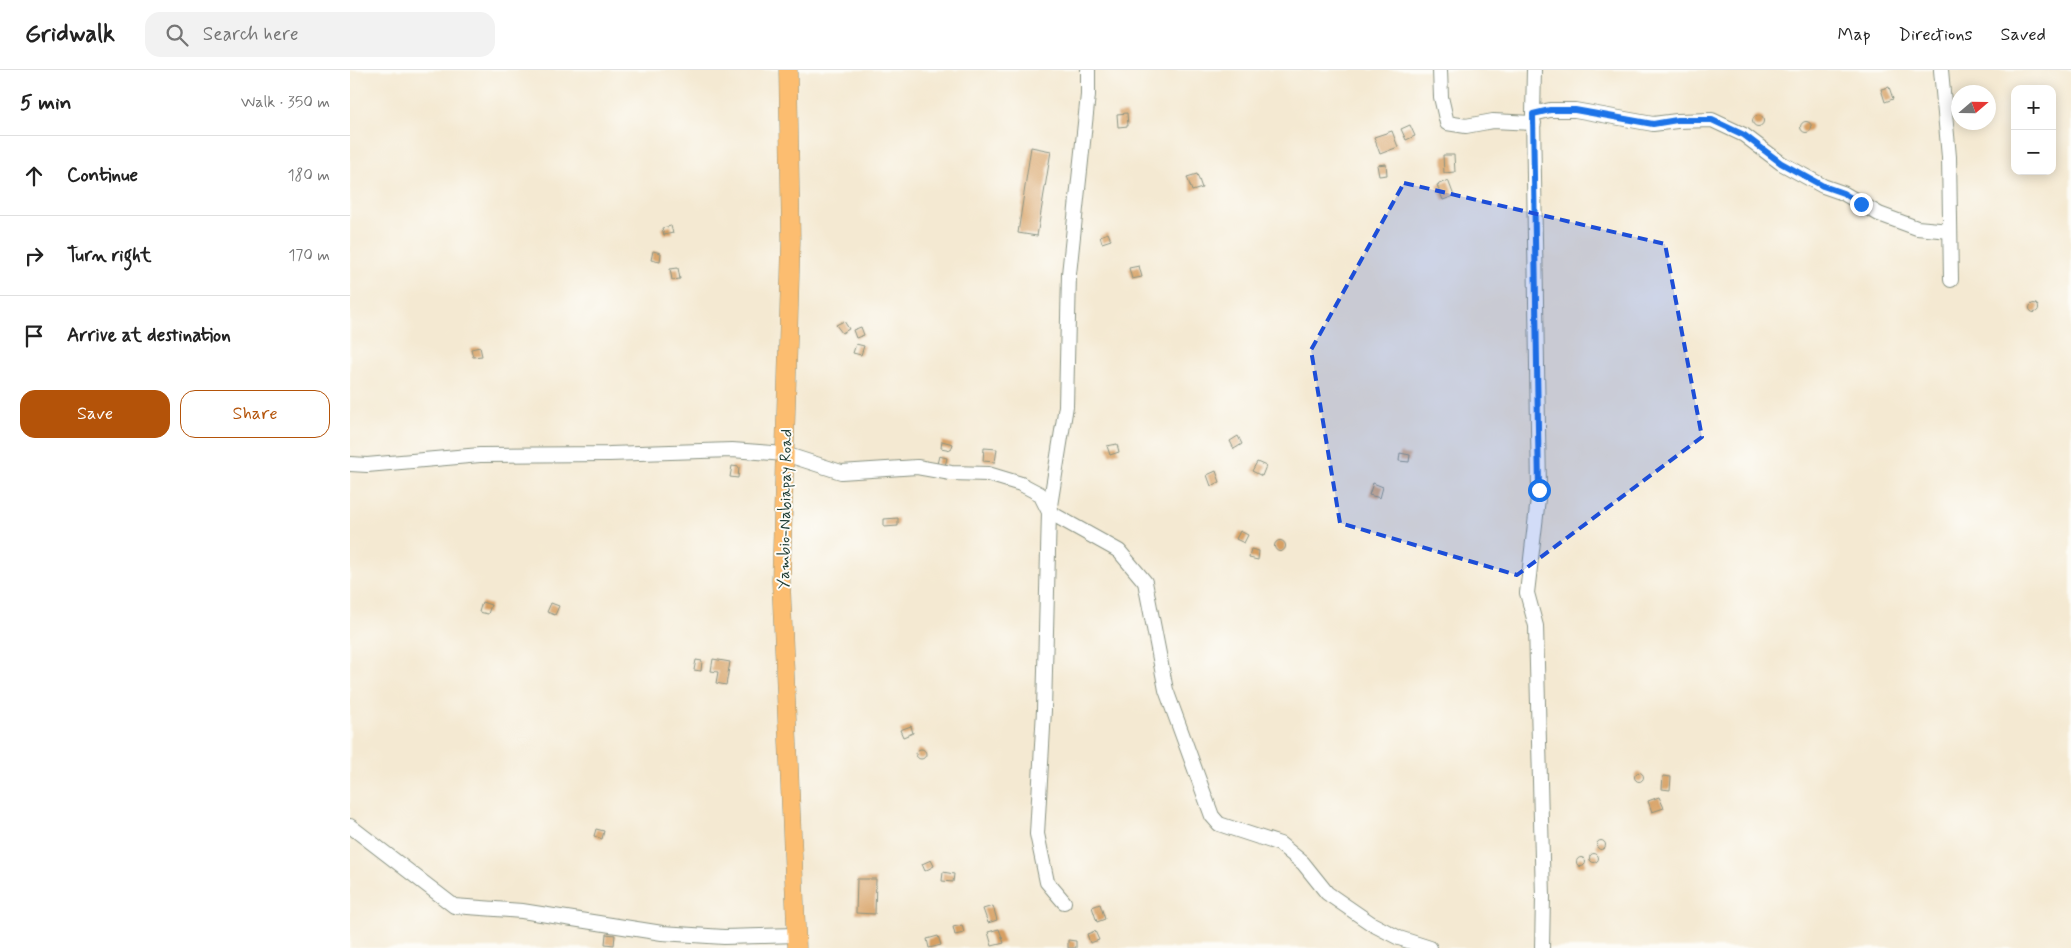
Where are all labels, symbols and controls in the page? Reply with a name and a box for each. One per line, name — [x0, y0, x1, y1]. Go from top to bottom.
search box — [145, 12, 495, 57]
text: Gridwalk — [25, 19, 115, 50]
icon: search — [163, 21, 191, 49]
text: Search here — [203, 22, 298, 47]
text: Map — [1838, 23, 1871, 47]
text: Directions — [1899, 23, 1973, 47]
text: Saved — [2001, 23, 2046, 47]
north arrow — [1951, 85, 1996, 130]
map controls — [2011, 85, 2056, 175]
button: + — [2011, 85, 2056, 130]
text: 5 min — [20, 89, 72, 117]
text: Walk · 350 m — [241, 92, 330, 113]
button: − — [2011, 130, 2056, 175]
icon: ahead — [20, 162, 48, 190]
text: Continue — [67, 163, 138, 188]
text: 180 m — [287, 165, 330, 186]
route end — [1850, 193, 1873, 216]
icon: right — [20, 242, 48, 270]
text: Turn right — [67, 243, 151, 268]
text: 170 m — [288, 245, 330, 266]
icon: arrive — [20, 322, 48, 350]
text: Arrive at destination — [67, 323, 231, 348]
button: Save — [20, 390, 170, 438]
button: Share — [180, 390, 330, 438]
street label: Yambio-Nabiapay Road — [774, 429, 797, 589]
route start — [1528, 479, 1551, 502]

